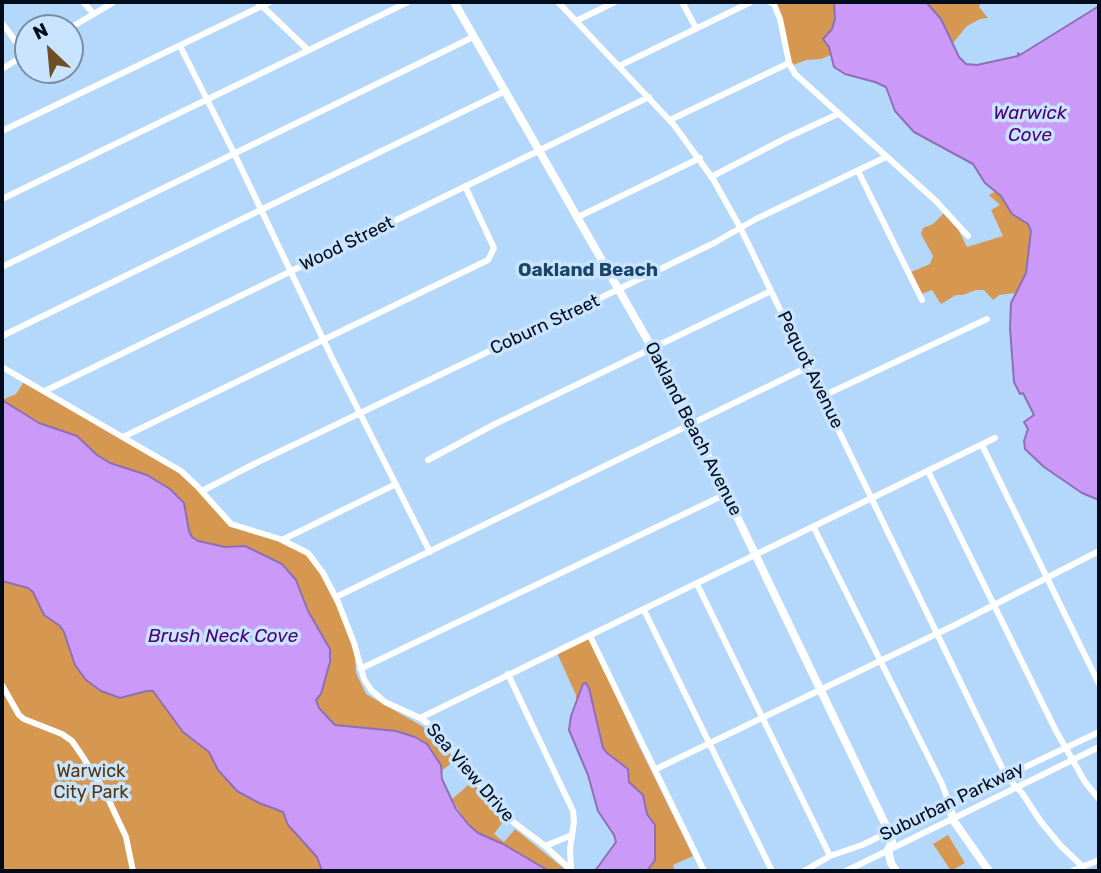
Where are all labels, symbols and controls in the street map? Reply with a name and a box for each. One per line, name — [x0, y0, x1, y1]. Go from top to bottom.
north arrow — [14, 14, 84, 84]
text: N — [29, 18, 52, 45]
water label: Warwick Cove — [993, 103, 1067, 147]
street label: Wood Street — [296, 212, 398, 276]
district label: Oakland Beach — [518, 260, 658, 282]
street label: Coburn Street — [487, 290, 603, 360]
street label: Pequot Avenue — [772, 308, 848, 432]
street label: Oakland Beach Avenue — [640, 338, 746, 520]
water label: Brush Neck Cove — [148, 626, 298, 648]
street label: Sea View Drive — [421, 719, 519, 827]
street label: Suburban Parkway — [876, 758, 1028, 846]
park label: Warwick City Park — [53, 761, 129, 804]

